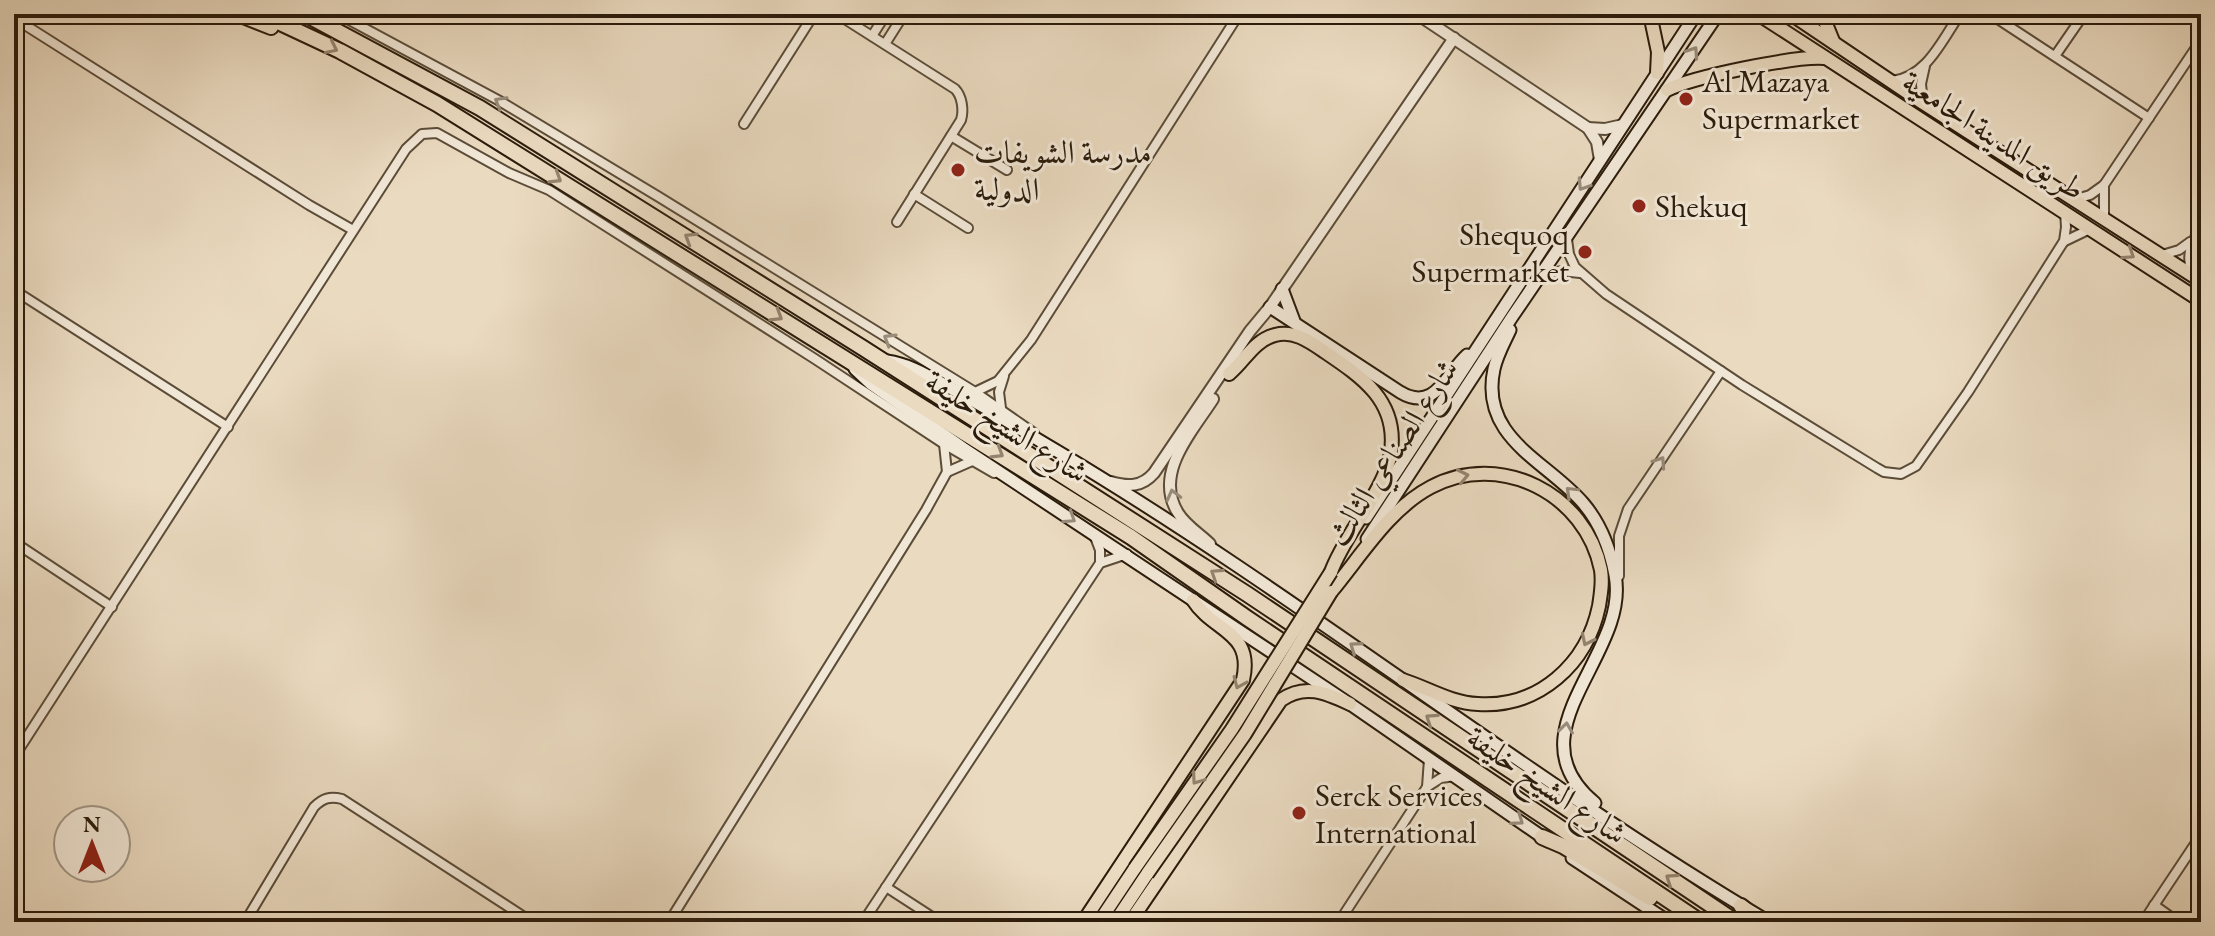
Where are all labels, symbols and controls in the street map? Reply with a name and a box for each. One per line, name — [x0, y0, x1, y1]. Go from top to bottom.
one-way arrow — [323, 38, 338, 53]
one-way arrow — [1683, 46, 1698, 61]
place label: Al Mazaya Supermarket — [1701, 60, 1859, 139]
street label: طريق المدينة الجامعية — [1894, 60, 2094, 210]
marker: Al Mazaya Supermarket — [1677, 90, 1695, 108]
one-way arrow — [494, 96, 509, 111]
place label: مدرسة الشويفات الدولية — [974, 131, 1152, 210]
marker: مدرسة الشويفات الدولية — [949, 161, 967, 179]
one-way arrow — [547, 168, 562, 184]
one-way arrow — [1578, 176, 1593, 191]
place label: Shekuq — [1655, 185, 1748, 227]
marker: Shekuq — [1630, 197, 1648, 215]
place label: Shequoq Supermarket — [1412, 213, 1569, 292]
one-way arrow — [684, 233, 698, 248]
marker: Shequoq Supermarket — [1576, 243, 1594, 261]
one-way arrow — [2120, 244, 2135, 259]
one-way arrow — [768, 306, 783, 321]
one-way arrow — [883, 333, 898, 349]
street label: شارع الصناعي الثالث — [1316, 350, 1473, 557]
street label: شارع الشيخ خليفة — [914, 359, 1097, 499]
one-way arrow — [989, 444, 1003, 459]
one-way arrow — [1650, 456, 1665, 471]
one-way arrow — [1455, 468, 1469, 485]
one-way arrow — [1566, 487, 1580, 501]
one-way arrow — [1165, 489, 1182, 503]
one-way arrow — [1061, 508, 1075, 523]
one-way arrow — [1210, 568, 1224, 583]
one-way arrow — [1581, 632, 1597, 647]
one-way arrow — [1349, 641, 1363, 656]
one-way arrow — [1233, 675, 1249, 689]
one-way arrow — [1425, 714, 1440, 729]
street label: شارع الشيخ خليفة — [1455, 716, 1635, 860]
one-way arrow — [1557, 721, 1574, 735]
one-way arrow — [1192, 770, 1207, 784]
place label: Serck Services International — [1315, 774, 1483, 853]
north arrow — [52, 804, 132, 884]
marker: Serck Services International — [1290, 804, 1308, 822]
text: N — [83, 810, 101, 839]
one-way arrow — [1509, 810, 1523, 825]
one-way arrow — [1665, 874, 1679, 889]

